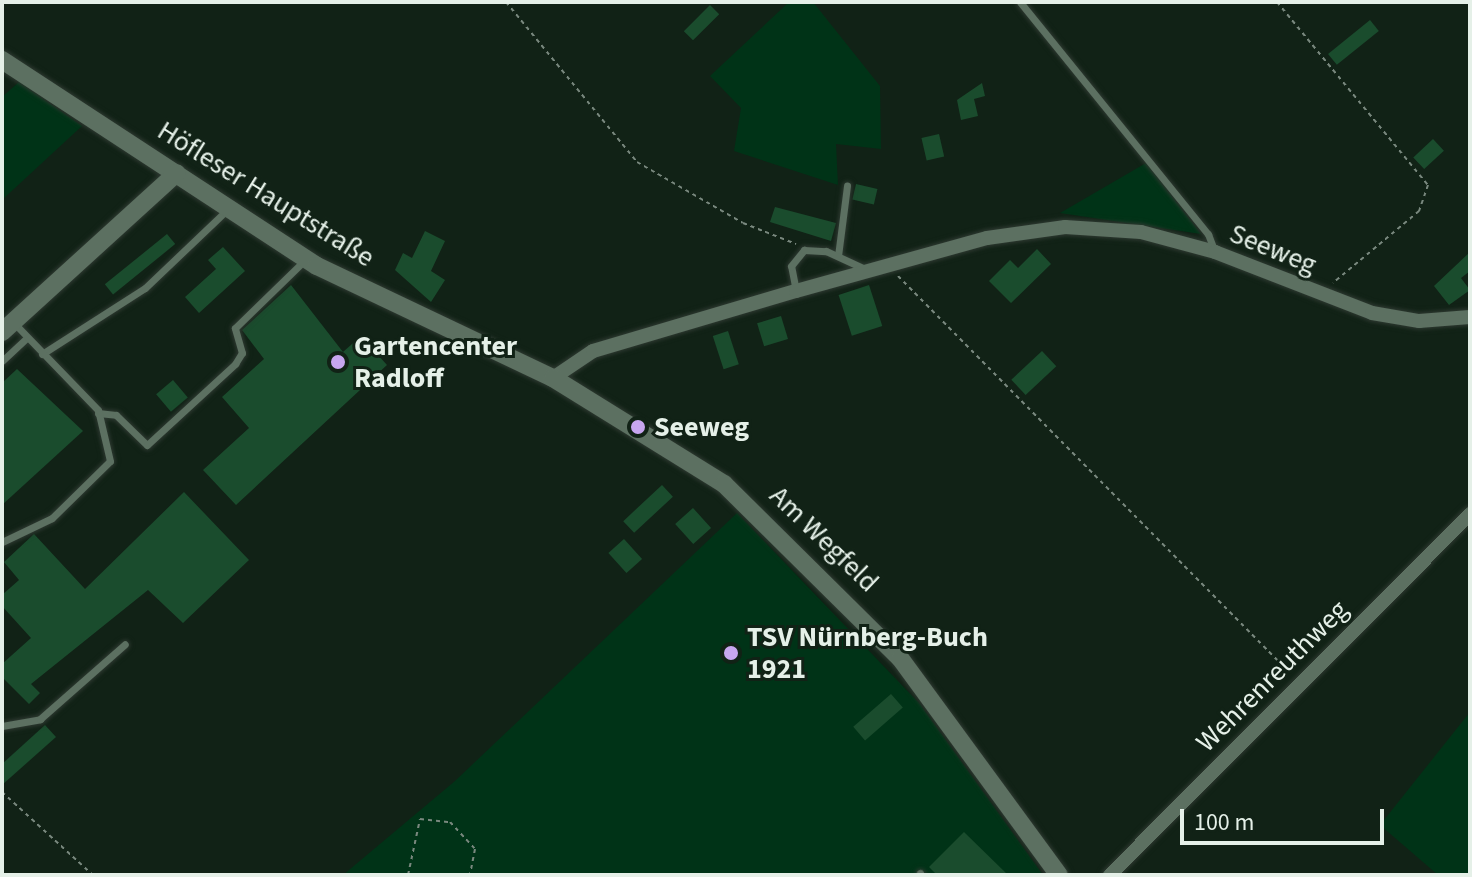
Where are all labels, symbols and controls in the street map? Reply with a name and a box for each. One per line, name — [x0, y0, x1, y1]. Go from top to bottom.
street label: Höfleser Hauptstraße — [151, 114, 381, 274]
street label: Seeweg — [1225, 216, 1321, 282]
place label: Gartencenter Radloff — [354, 329, 517, 395]
marker: Gartencenter Radloff — [329, 353, 347, 371]
place label: Seeweg — [654, 410, 749, 444]
marker: Seeweg — [629, 418, 647, 436]
street label: Am Wegfeld — [763, 479, 885, 599]
street label: Wehrenreuthweg — [1189, 593, 1355, 759]
place label: TSV Nürnberg-Buch 1921 — [747, 620, 988, 686]
marker: TSV Nürnberg-Buch 1921 — [722, 644, 740, 662]
scale bar — [1184, 793, 1388, 843]
text: 100 m — [1194, 805, 1254, 840]

